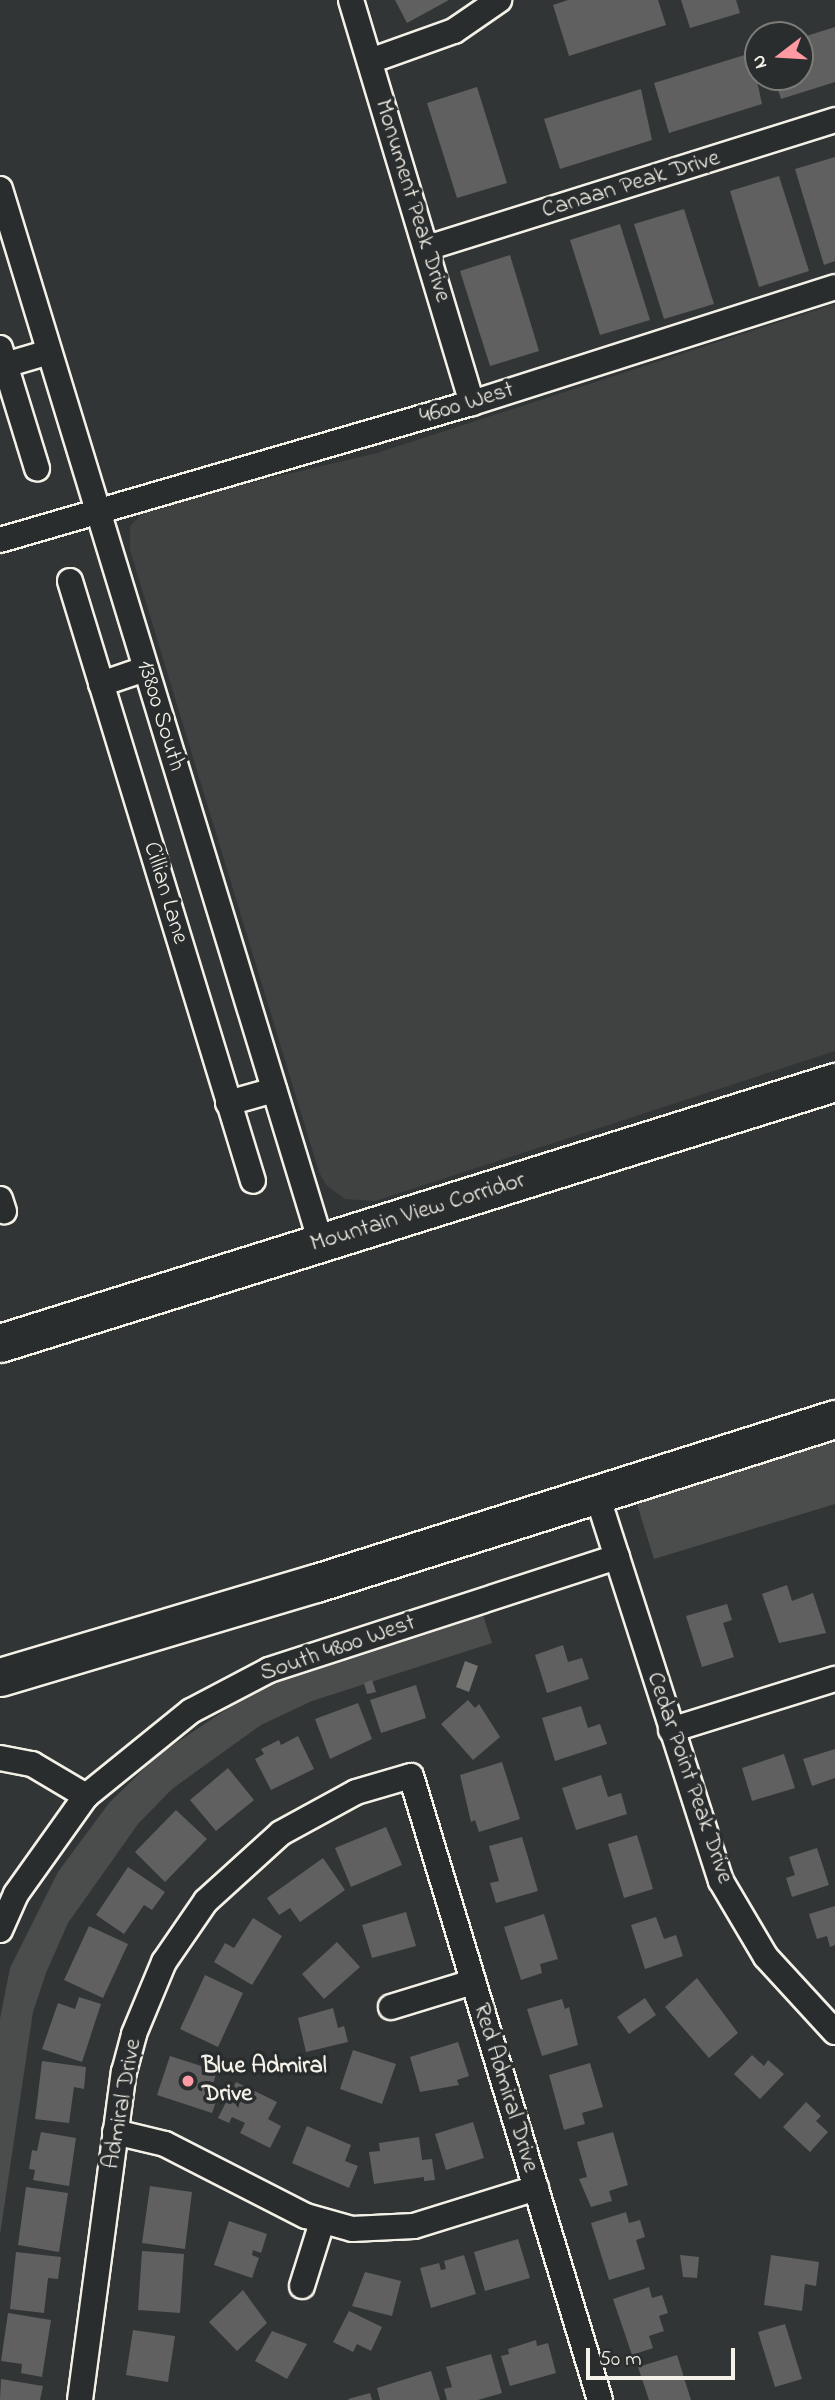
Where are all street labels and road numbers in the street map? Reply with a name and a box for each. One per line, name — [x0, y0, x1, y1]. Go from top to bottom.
street label: Monument Peak Drive — [367, 96, 457, 306]
street label: Canaan Peak Drive — [539, 144, 723, 226]
street label: 4600 West — [416, 376, 518, 432]
street label: 13800 South — [130, 657, 190, 775]
street label: Cillian Lane — [136, 839, 194, 947]
street label: Mountain View Corridor — [307, 1167, 529, 1259]
street label: South 4800 West — [257, 1609, 419, 1689]
street label: Cedar Point Peak Drive — [639, 1668, 739, 1888]
street label: Red Admiral Drive — [466, 2000, 544, 2176]
street label: Admiral Drive — [97, 2037, 149, 2171]

